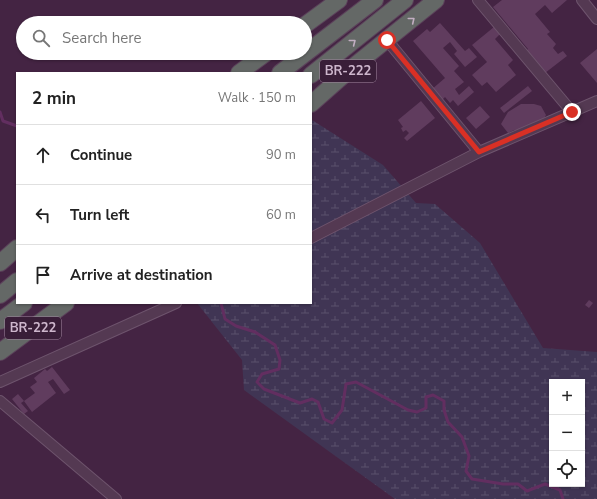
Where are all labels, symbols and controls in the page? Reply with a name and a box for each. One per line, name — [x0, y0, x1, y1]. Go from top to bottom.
search box — [16, 16, 312, 60]
one-way arrow — [407, 18, 414, 25]
icon: search — [30, 27, 52, 49]
text: Search here — [62, 28, 142, 48]
route start — [378, 31, 396, 49]
one-way arrow — [348, 40, 355, 47]
road number: BR-222 — [320, 60, 376, 82]
text: 2 min — [32, 87, 76, 110]
text: Walk · 150 m — [218, 89, 296, 107]
route end — [563, 103, 581, 121]
icon: ahead — [32, 144, 54, 166]
text: Continue — [70, 145, 132, 165]
text: 90 m — [266, 146, 296, 164]
icon: left — [32, 204, 54, 226]
text: Turn left — [70, 205, 129, 225]
text: 60 m — [266, 206, 296, 224]
icon: arrive — [32, 264, 54, 286]
text: Arrive at destination — [70, 265, 213, 285]
road number: BR-222 — [5, 317, 61, 339]
map controls — [549, 379, 585, 487]
button: + — [549, 379, 585, 415]
button: − — [549, 415, 585, 451]
button: locate — [549, 451, 585, 487]

